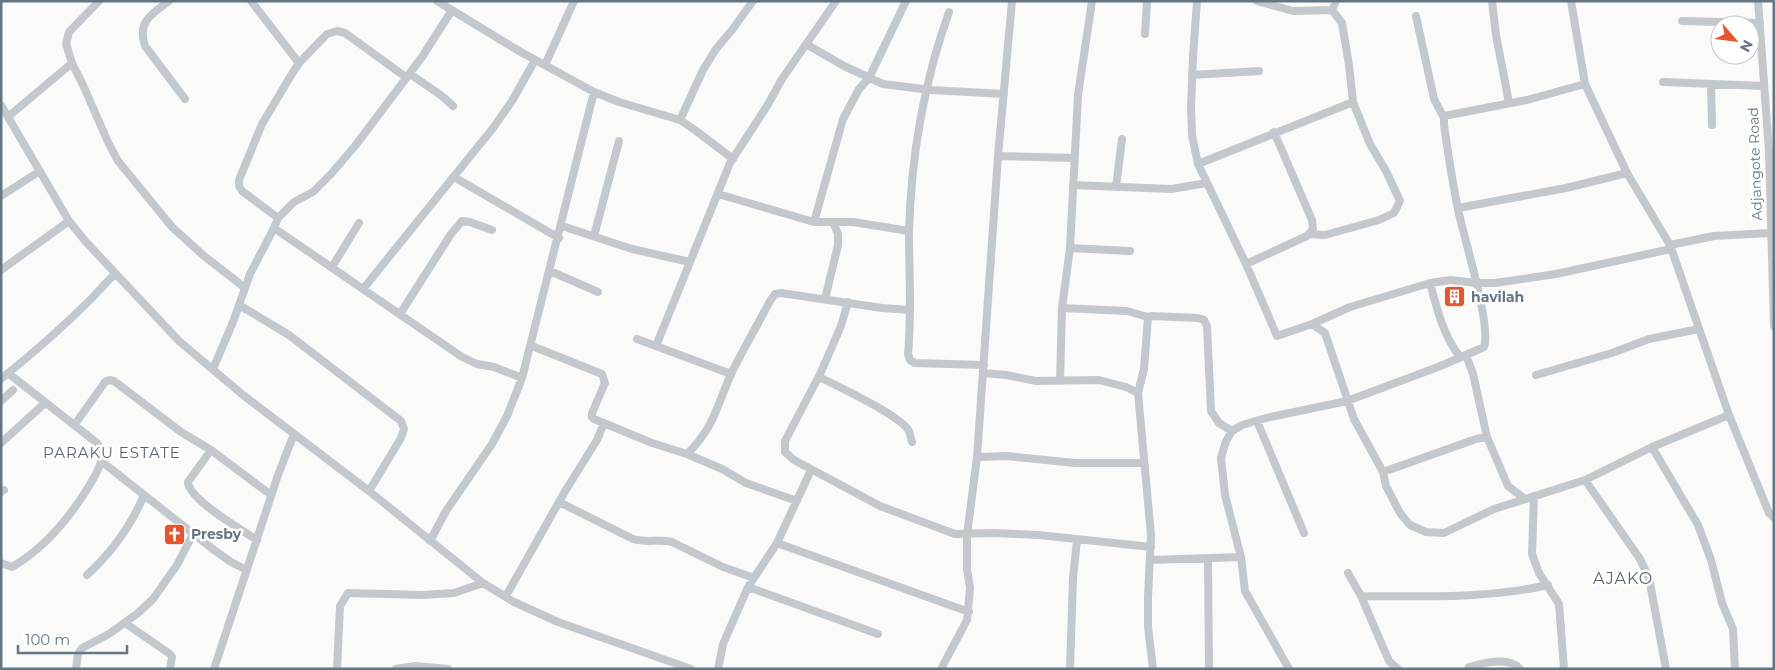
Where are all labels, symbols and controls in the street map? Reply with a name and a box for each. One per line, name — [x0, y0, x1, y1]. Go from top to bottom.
north arrow — [1710, 15, 1760, 65]
text: N — [1736, 37, 1757, 55]
street label: Adjangote Road — [1744, 107, 1766, 221]
building icon: havilah — [1443, 285, 1467, 309]
place label: havilah — [1471, 288, 1524, 306]
district label: PARAKU ESTATE — [43, 443, 181, 462]
church icon: Presby — [163, 522, 187, 546]
place label: Presby — [191, 525, 242, 543]
district label: AJAKO — [1593, 569, 1653, 588]
scale bar — [18, 622, 126, 654]
text: 100 m — [25, 630, 70, 649]

